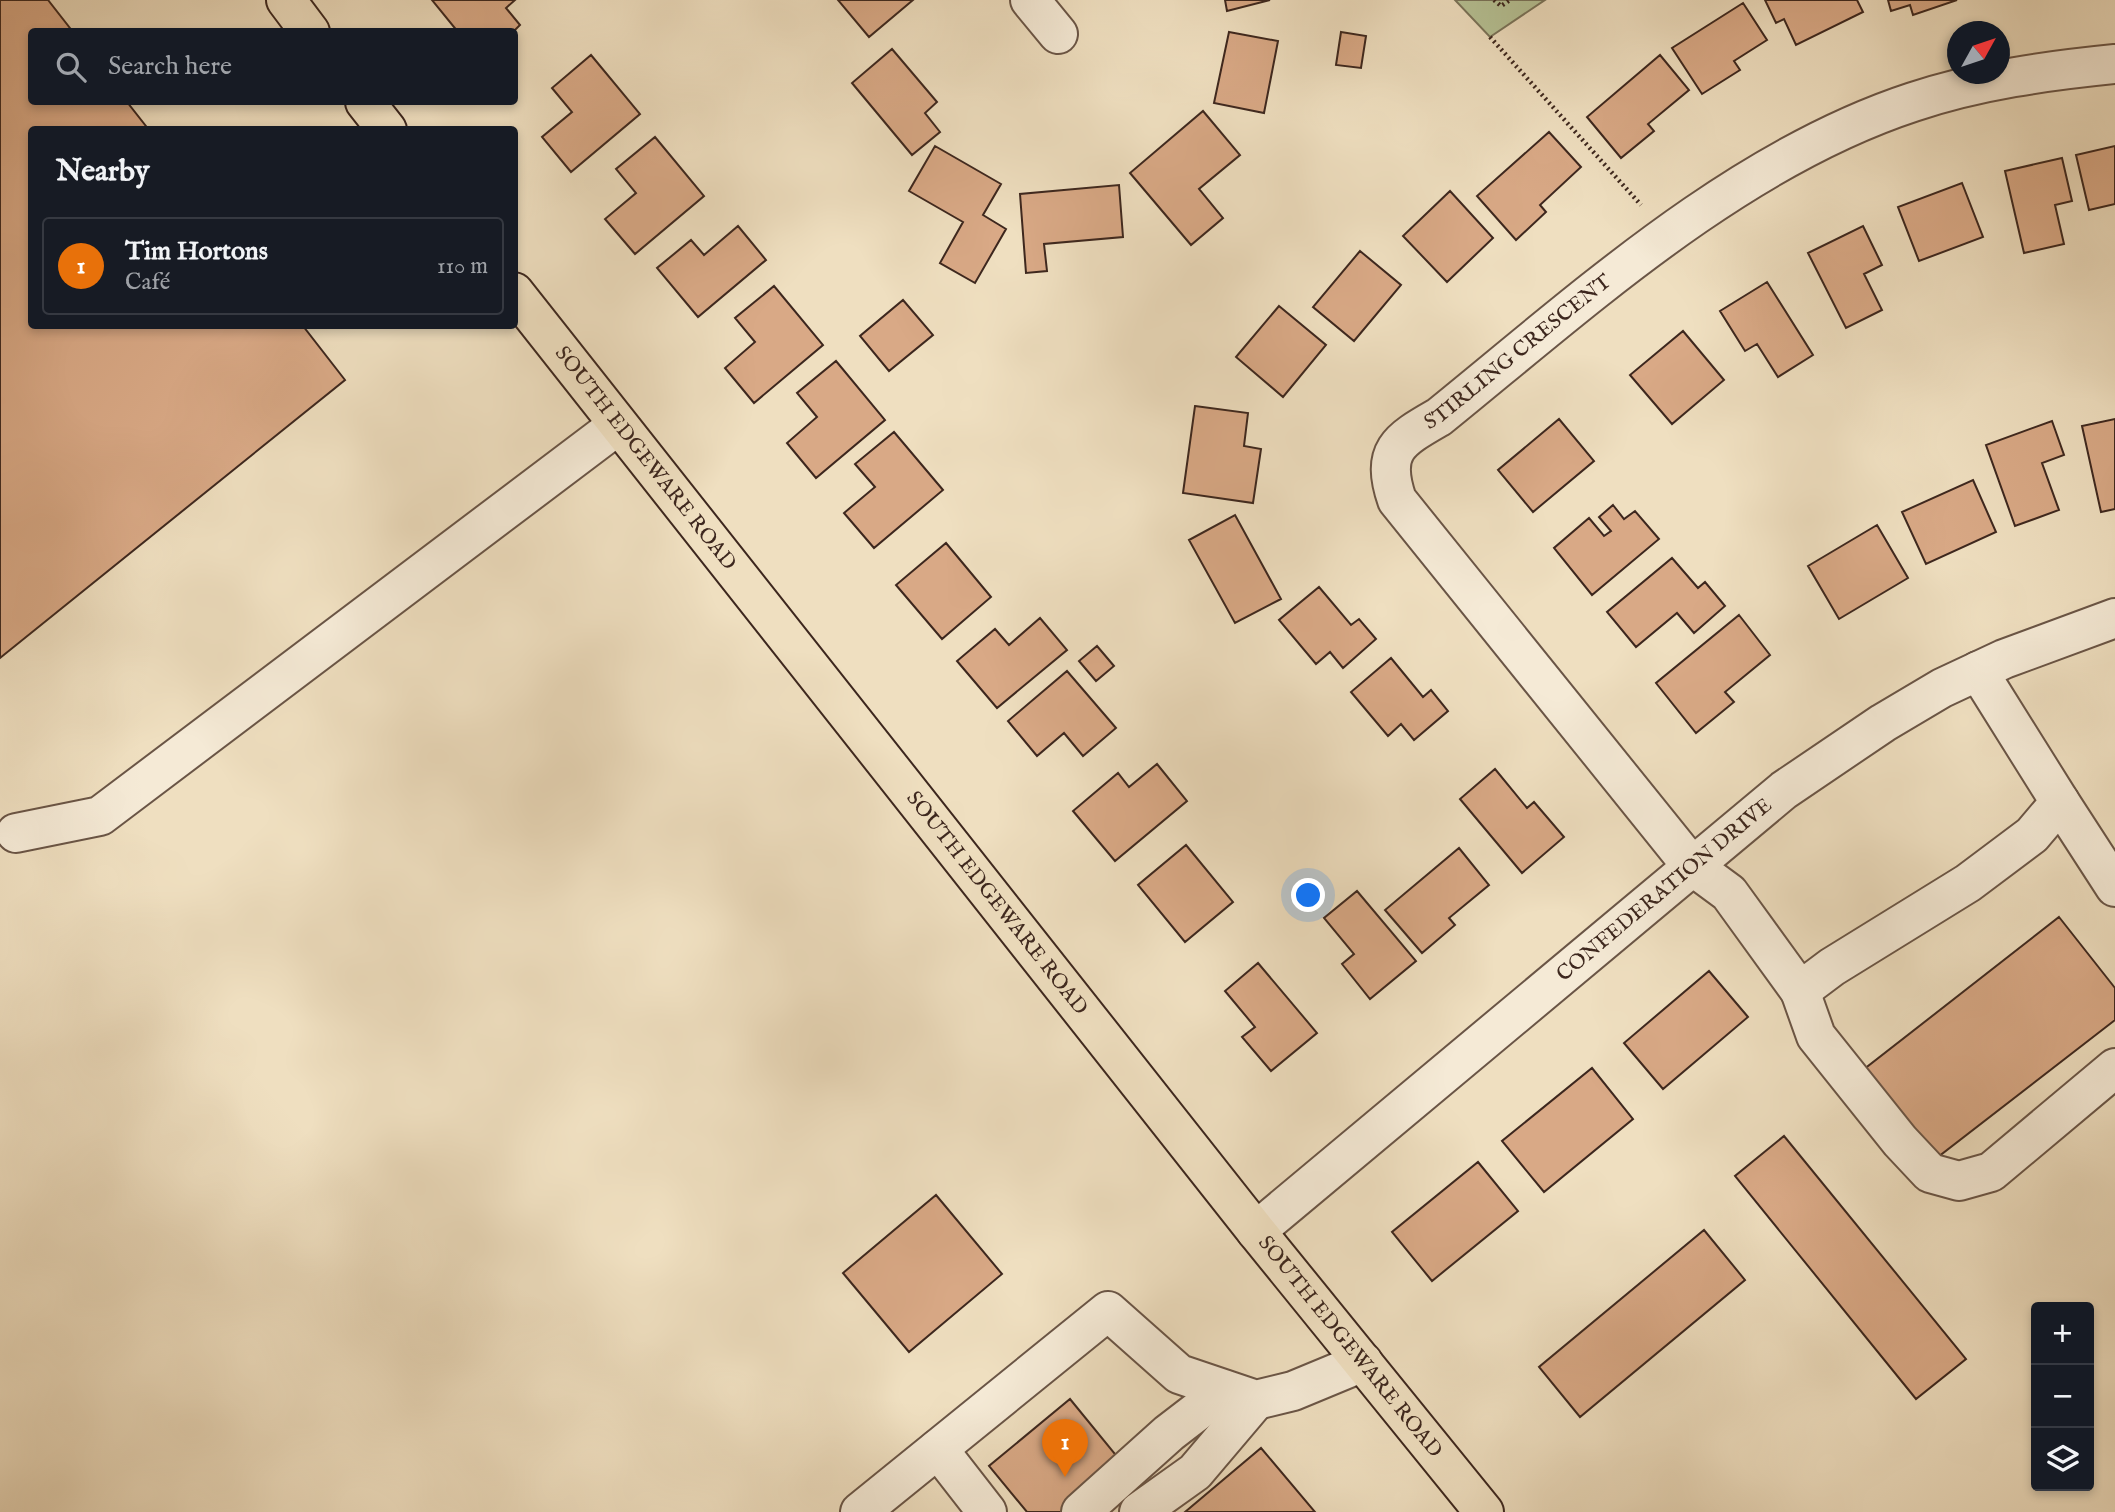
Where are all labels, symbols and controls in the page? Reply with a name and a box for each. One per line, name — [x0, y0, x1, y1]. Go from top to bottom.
north arrow — [1947, 21, 2010, 84]
search box — [28, 28, 518, 105]
icon: search — [52, 48, 90, 86]
text: Search here — [108, 50, 232, 83]
text: Nearby — [56, 153, 149, 191]
text: Tim Hortons — [125, 235, 268, 268]
text: 1 — [77, 252, 85, 281]
text: 110 m — [437, 252, 488, 281]
text: Café — [125, 268, 170, 297]
street label: STIRLING CRESCENT — [1419, 268, 1617, 436]
street label: SOUTH EDGEWARE ROAD — [549, 341, 742, 576]
street label: SOUTH EDGEWARE ROAD — [900, 786, 1094, 1021]
street label: CONFEDERATION DRIVE — [1551, 792, 1778, 988]
your location — [1291, 878, 1325, 912]
street label: SOUTH EDGEWARE ROAD — [1252, 1230, 1448, 1463]
map controls — [2031, 1302, 2094, 1491]
button: + — [2031, 1302, 2094, 1365]
button: − — [2031, 1365, 2094, 1428]
pin: 1 — [1042, 1419, 1088, 1477]
button: layers — [2031, 1428, 2094, 1491]

